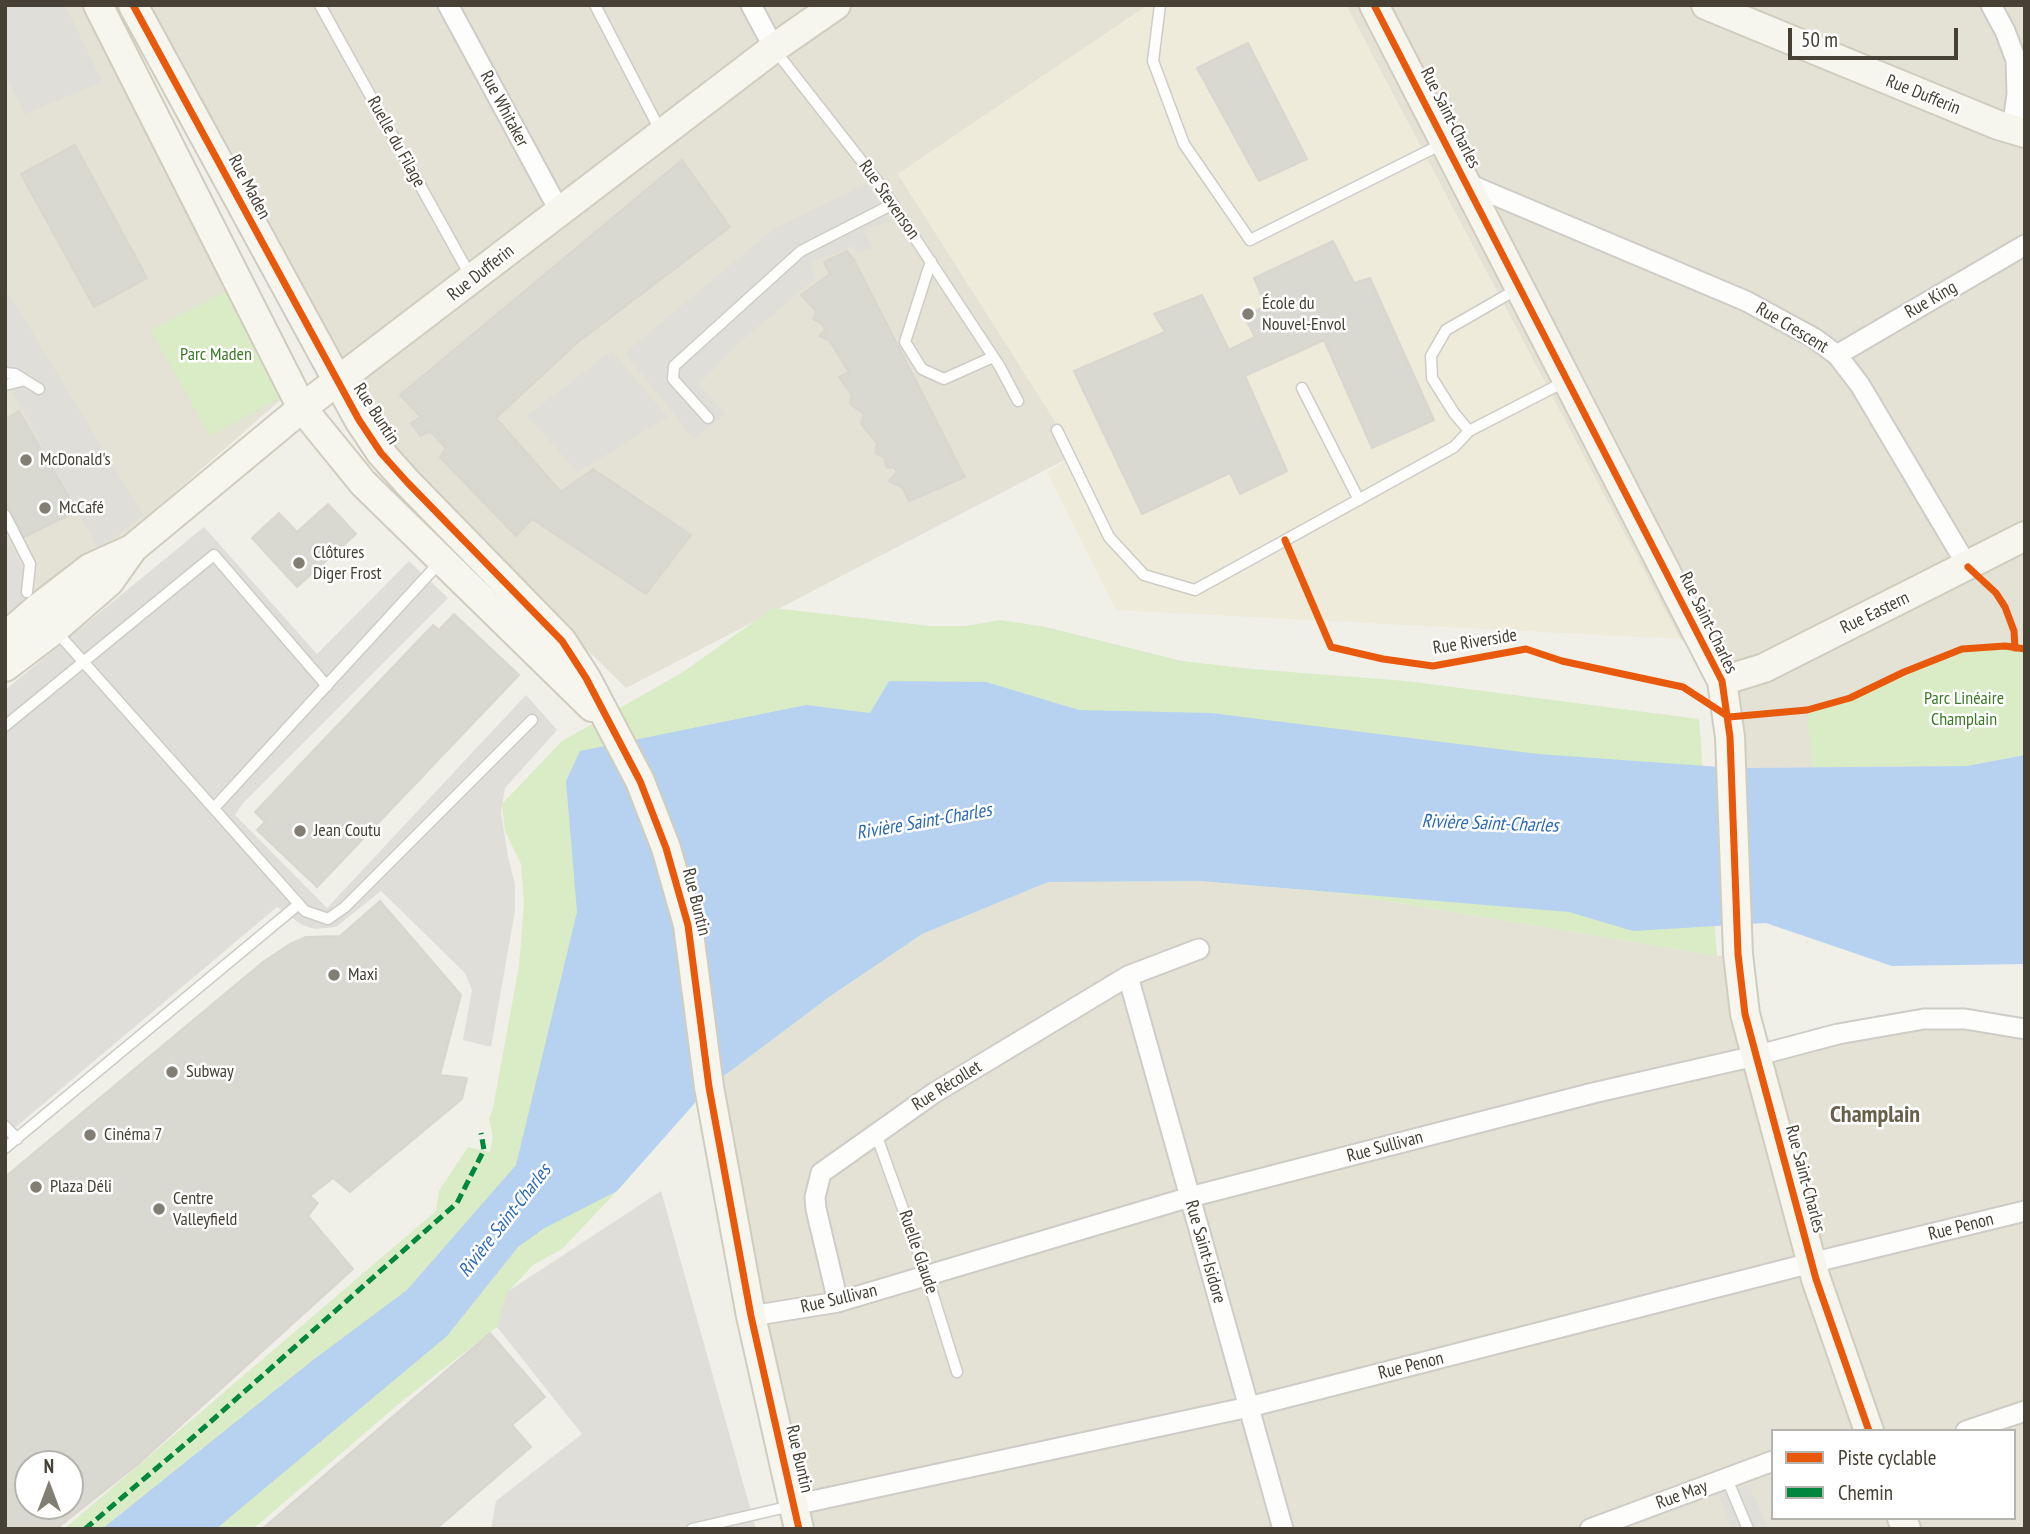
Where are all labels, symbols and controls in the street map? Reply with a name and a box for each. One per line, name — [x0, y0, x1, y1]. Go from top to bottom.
scale bar — [1792, 14, 1962, 58]
text: 50 m — [1801, 26, 1838, 53]
street label: Rue Saint-Charles — [1415, 64, 1485, 172]
street label: Rue Whitaker — [475, 67, 533, 151]
street label: Rue Dufferin — [1883, 70, 1963, 120]
street label: Ruelle du Filage — [362, 93, 430, 191]
street label: Rue Maden — [223, 151, 275, 223]
street label: Rue Stevenson — [854, 156, 924, 244]
street label: Rue Dufferin — [444, 240, 518, 306]
street label: Rue King — [1901, 277, 1961, 323]
place label: École du Nouvel-Envol — [1262, 293, 1346, 336]
street label: Rue Crescent — [1752, 298, 1832, 358]
marker: École du Nouvel-Envol — [1240, 306, 1256, 322]
park label: Parc Maden — [180, 344, 252, 366]
street label: Rue Buntin — [348, 379, 404, 449]
place label: McDonald's — [40, 449, 111, 471]
marker: McDonald's — [18, 452, 34, 468]
place label: McCafé — [59, 497, 104, 519]
marker: McCafé — [37, 500, 53, 516]
place label: Clôtures Diger Frost — [313, 542, 381, 584]
marker: Clôtures Diger Frost — [291, 555, 307, 571]
street label: Rue Saint-Charles — [1674, 569, 1742, 677]
street label: Rue Eastern — [1837, 587, 1913, 639]
street label: Rue Riverside — [1431, 625, 1519, 659]
park label: Parc Linéaire Champlain — [1924, 688, 2004, 730]
water label: Rivière Saint-Charles — [855, 799, 993, 845]
water label: Rivière Saint-Charles — [1421, 810, 1559, 838]
place label: Jean Coutu — [314, 820, 381, 842]
marker: Jean Coutu — [292, 823, 308, 839]
street label: Rue Buntin — [677, 866, 715, 938]
place label: Maxi — [348, 964, 378, 986]
marker: Maxi — [326, 967, 342, 983]
street label: Rue Récollet — [908, 1056, 986, 1116]
place label: Subway — [186, 1061, 234, 1083]
marker: Subway — [164, 1064, 180, 1080]
district label: Champlain — [1830, 1101, 1920, 1129]
street label: Rue Saint-Charles — [1780, 1123, 1830, 1235]
place label: Cinéma 7 — [104, 1124, 162, 1146]
marker: Cinéma 7 — [82, 1127, 98, 1143]
street label: Rue Sullivan — [1345, 1127, 1425, 1167]
water label: Rivière Saint-Charles — [454, 1160, 556, 1282]
place label: Plaza Déli — [50, 1176, 112, 1198]
marker: Plaza Déli — [28, 1179, 44, 1195]
place label: Centre Valleyfield — [173, 1188, 237, 1230]
street label: Rue Saint-Isidore — [1180, 1198, 1230, 1306]
marker: Centre Valleyfield — [151, 1201, 167, 1217]
street label: Ruelle Glaude — [894, 1207, 942, 1297]
street label: Rue Penon — [1926, 1208, 1996, 1246]
street label: Rue Sullivan — [799, 1280, 879, 1318]
street label: Rue Penon — [1376, 1347, 1446, 1385]
street label: Rue Buntin — [781, 1423, 817, 1495]
legend — [1771, 1429, 2016, 1520]
text: Piste cyclable — [1838, 1444, 1936, 1471]
north arrow — [14, 1450, 84, 1520]
text: N — [44, 1454, 54, 1478]
street label: Rue May — [1653, 1476, 1711, 1514]
text: Chemin — [1838, 1479, 1893, 1506]

